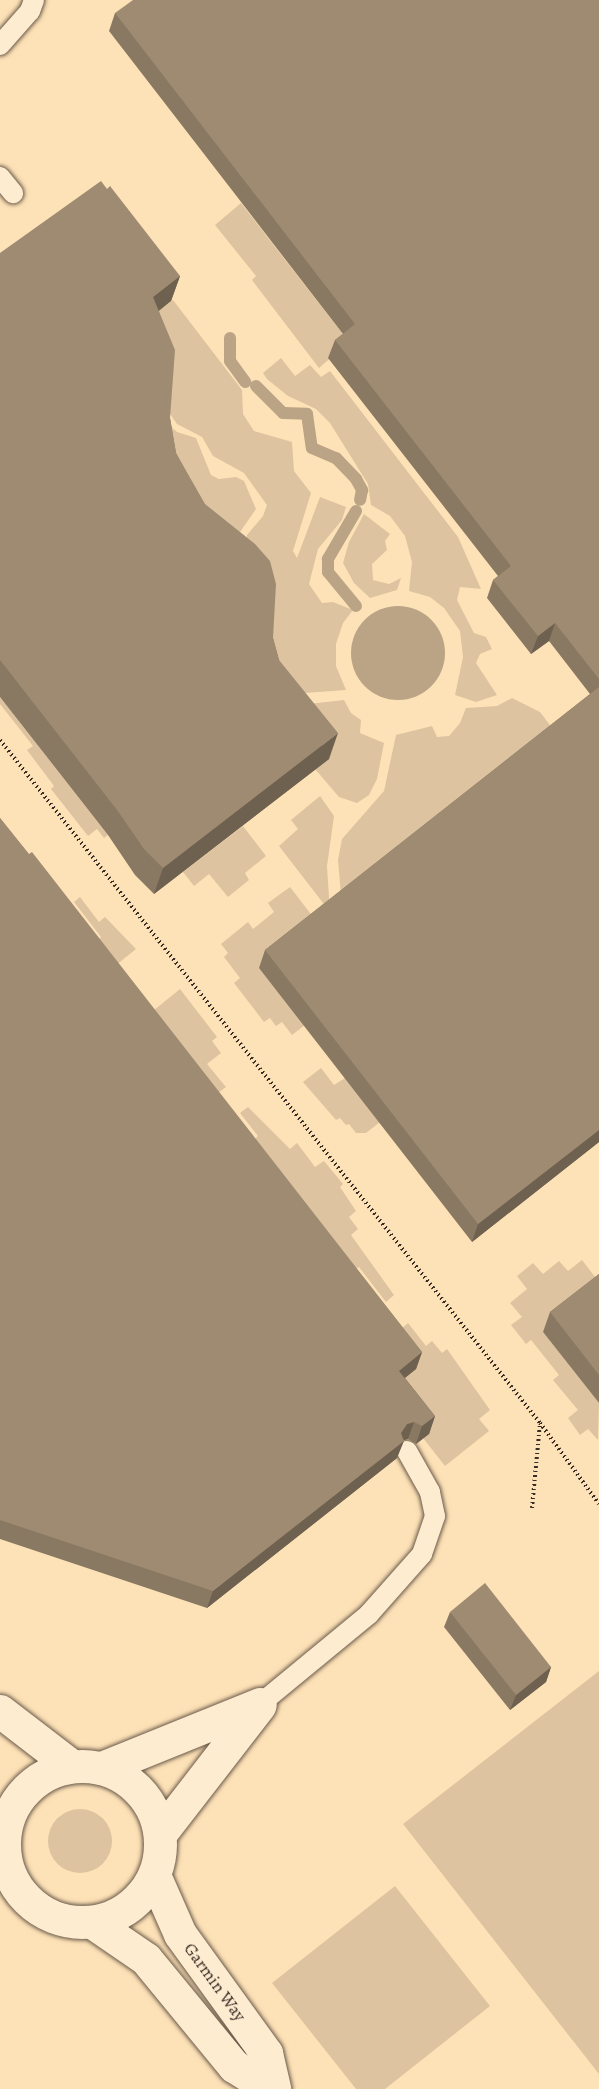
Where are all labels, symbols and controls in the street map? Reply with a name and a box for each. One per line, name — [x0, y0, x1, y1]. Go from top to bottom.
street label: Garmin Way — [179, 1938, 251, 2026]

